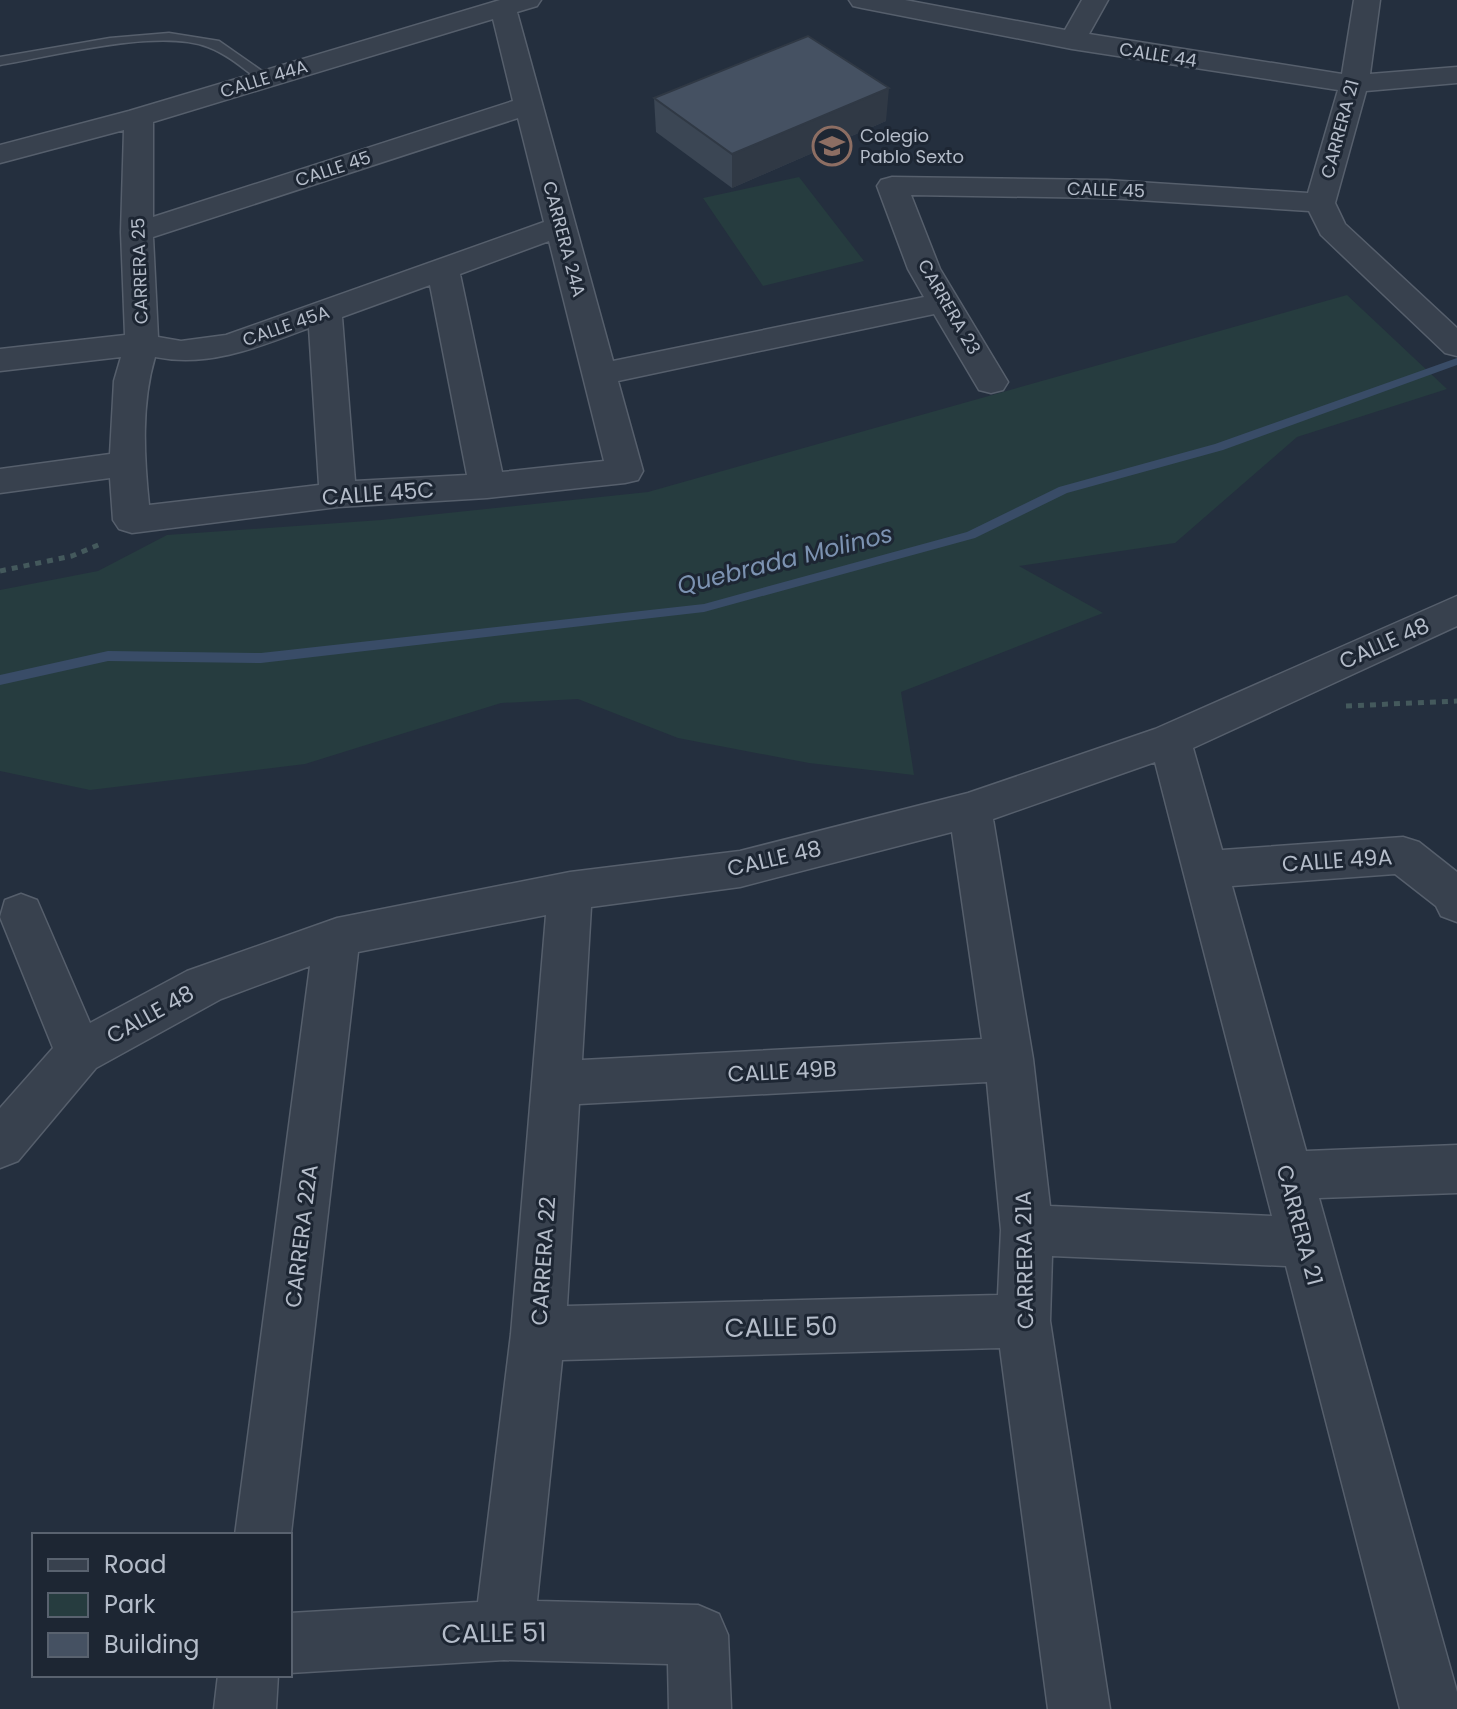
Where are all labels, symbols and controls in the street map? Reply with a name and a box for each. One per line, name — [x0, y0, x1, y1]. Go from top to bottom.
street label: CALLE 44 — [1117, 36, 1199, 73]
street label: CALLE 44A — [217, 53, 311, 104]
street label: CARRERA 21 — [1314, 77, 1365, 181]
place label: Colegio Pablo Sexto — [860, 123, 964, 169]
school or university icon: Colegio Pablo Sexto — [811, 125, 853, 167]
street label: CALLE 45 — [292, 145, 374, 193]
street label: CALLE 45 — [1066, 176, 1146, 203]
street label: CARRERA 24A — [537, 178, 592, 300]
street label: CARRERA 25 — [125, 217, 154, 325]
street label: CARRERA 23 — [912, 255, 987, 359]
street label: CALLE 45A — [239, 299, 333, 352]
street label: CALLE 45C — [321, 474, 435, 513]
water label: Quebrada Molinos — [674, 517, 896, 602]
street label: CALLE 48 — [1334, 610, 1434, 677]
street label: CALLE 48 — [724, 833, 824, 884]
street label: CALLE 49A — [1281, 841, 1393, 880]
street label: CALLE 48 — [101, 978, 200, 1051]
street label: CALLE 49B — [727, 1053, 837, 1090]
street label: CARRERA 21 — [1269, 1161, 1330, 1289]
street label: CARRERA 22A — [277, 1163, 326, 1309]
street label: CARRERA 21A — [1008, 1190, 1041, 1329]
street label: CARRERA 22 — [524, 1195, 563, 1327]
street label: CALLE 50 — [724, 1308, 838, 1346]
legend — [32, 1533, 292, 1677]
text: Road — [104, 1548, 166, 1581]
text: Park — [104, 1588, 156, 1621]
street label: CALLE 51 — [441, 1614, 547, 1652]
text: Building — [104, 1628, 200, 1661]

